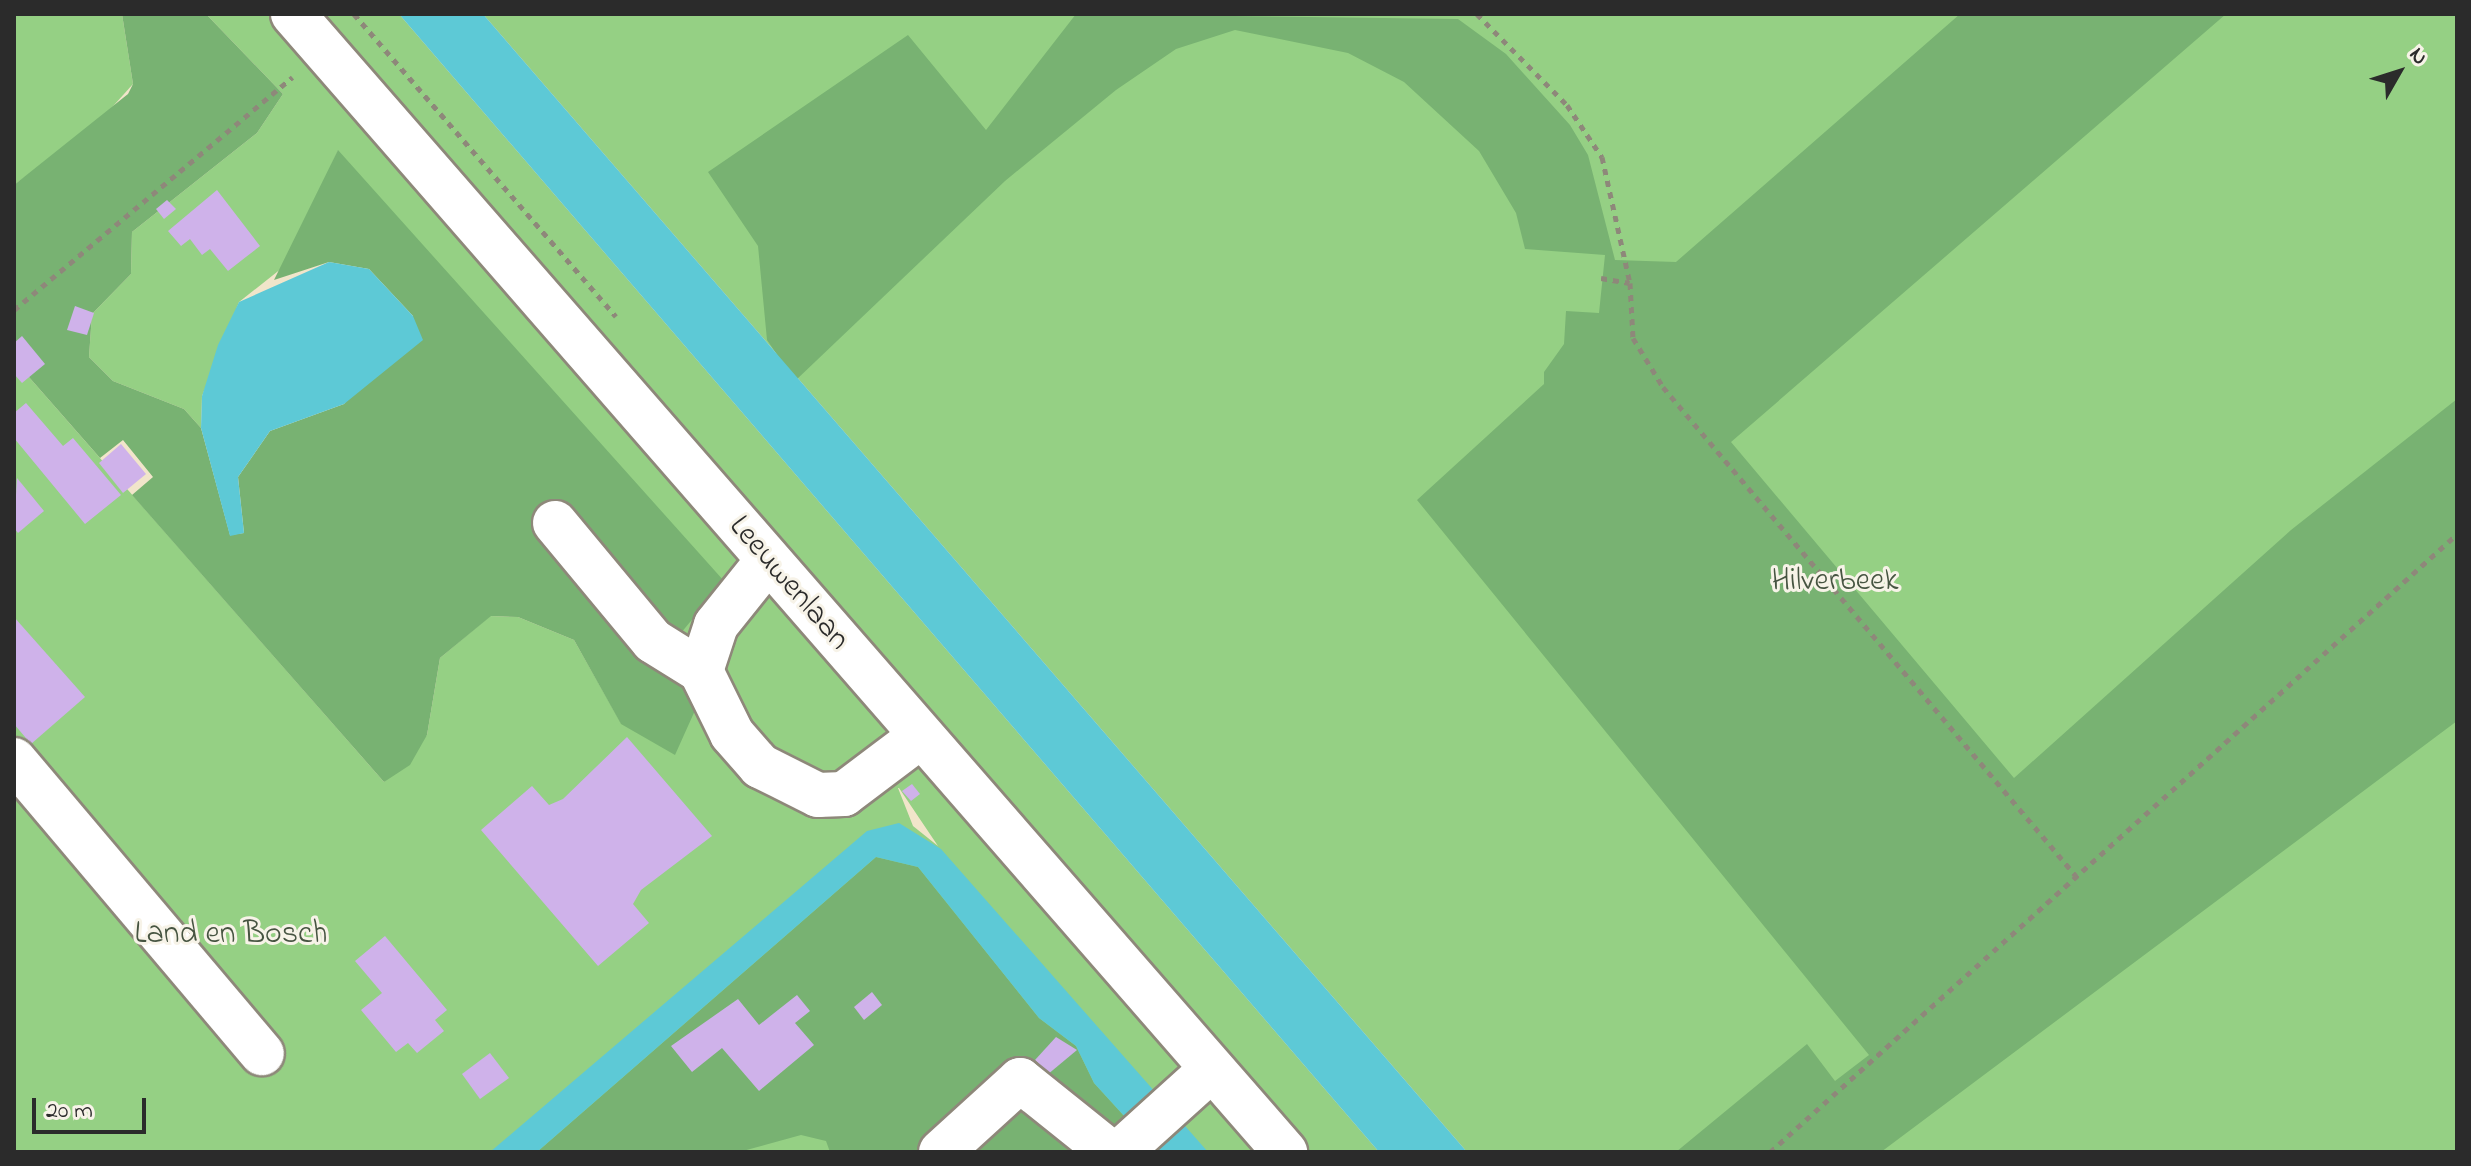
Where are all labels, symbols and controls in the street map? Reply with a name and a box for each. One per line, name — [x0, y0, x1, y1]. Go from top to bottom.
north arrow — [2359, 32, 2439, 112]
text: N — [2401, 41, 2435, 73]
street label: Leeuwenlaan — [719, 509, 857, 659]
park label: Hilverbeek — [1772, 563, 1898, 601]
park label: Land en Bosch — [135, 916, 327, 954]
scale bar — [36, 1082, 150, 1132]
text: 20 m — [46, 1094, 93, 1129]

